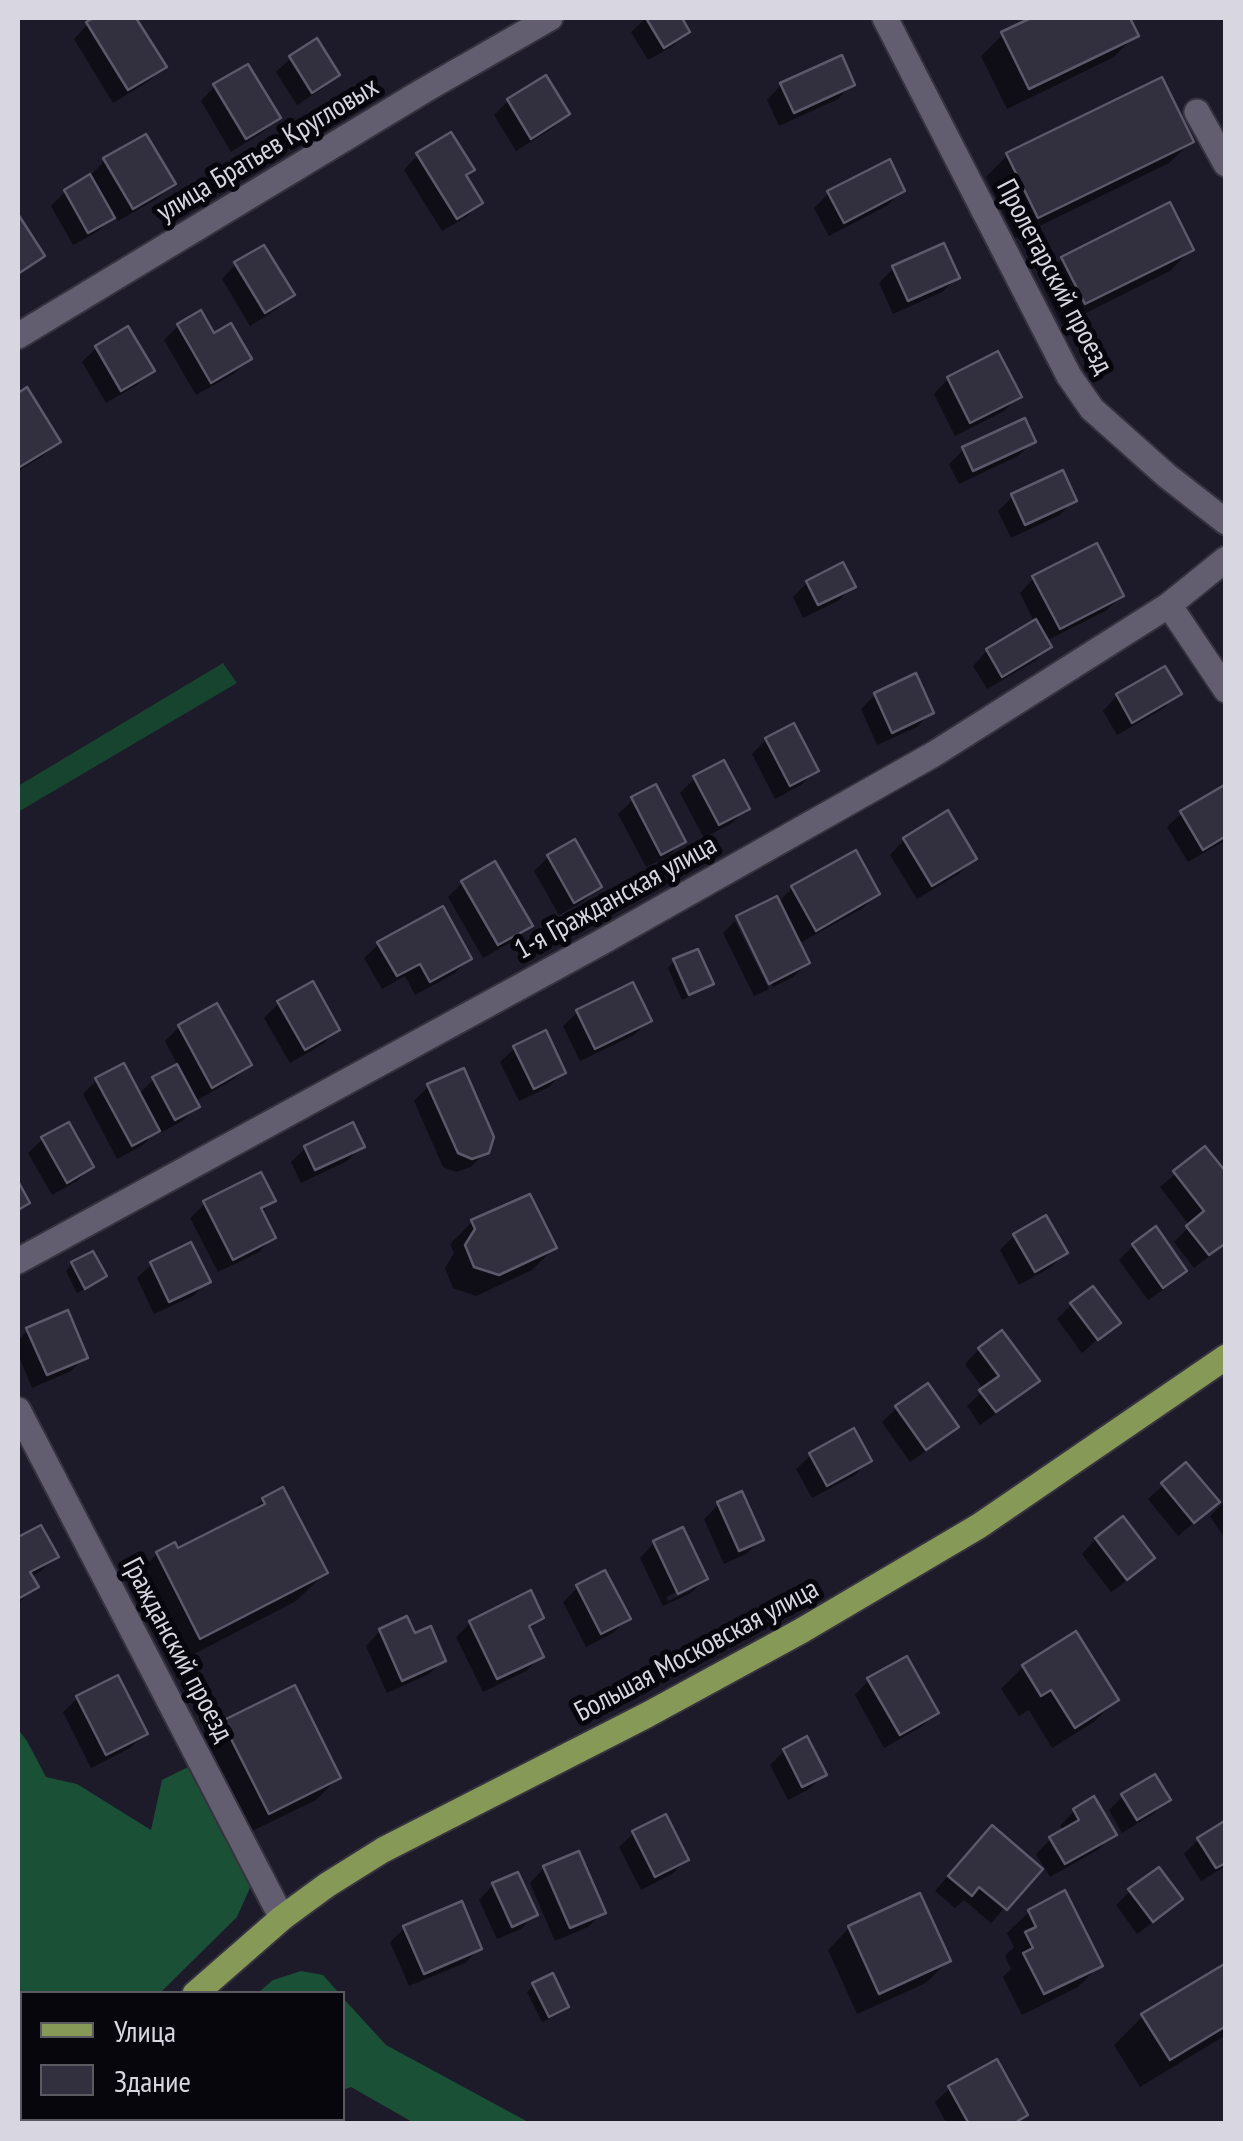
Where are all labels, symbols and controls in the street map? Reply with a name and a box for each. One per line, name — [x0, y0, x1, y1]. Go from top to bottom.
street label: улица Братьев Кругловых — [151, 71, 385, 229]
street label: Пролетарский проезд — [989, 174, 1119, 380]
street label: 1-я Гражданская улица — [509, 829, 723, 967]
street label: Гражданский проезд — [114, 1552, 240, 1748]
street label: Большая Московская улица — [569, 1573, 825, 1729]
legend — [20, 1991, 345, 2121]
text: Улица — [114, 2011, 176, 2050]
text: Здание — [114, 2061, 191, 2100]

